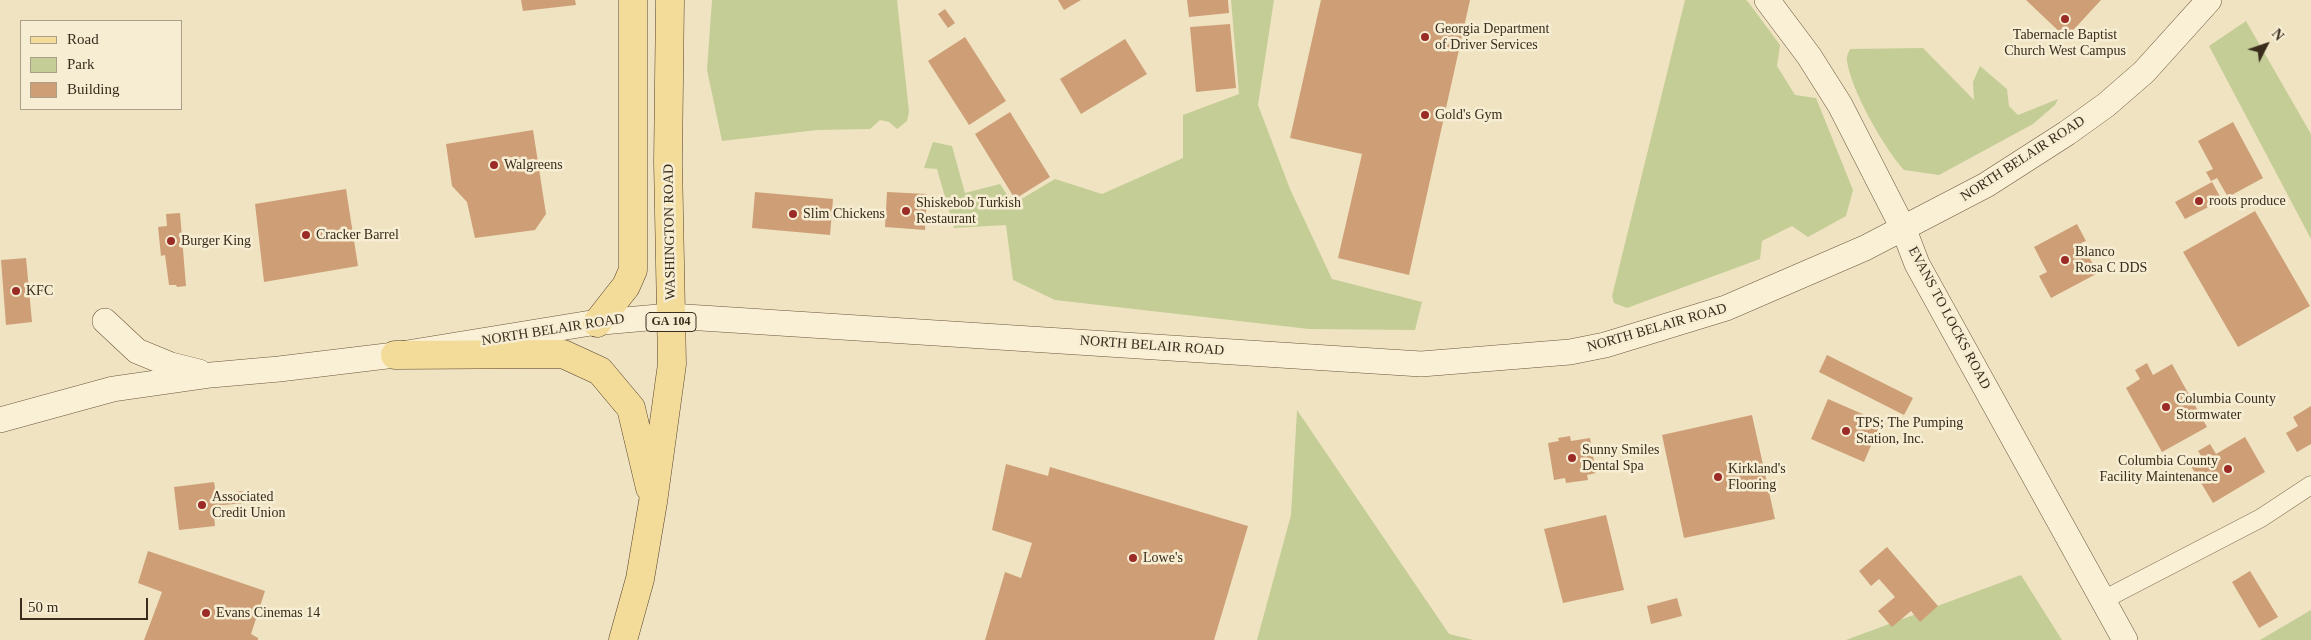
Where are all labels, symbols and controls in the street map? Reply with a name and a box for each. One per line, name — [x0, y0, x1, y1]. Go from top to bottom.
marker: Tabernacle Baptist Church West Campus — [2059, 13, 2071, 25]
legend — [20, 20, 182, 110]
north arrow — [2241, 20, 2291, 70]
place label: Georgia Department of Driver Services — [1435, 21, 1549, 54]
text: N — [2269, 26, 2287, 44]
place label: Tabernacle Baptist Church West Campus — [2004, 27, 2126, 59]
text: Road — [67, 31, 99, 47]
marker: Georgia Department of Driver Services — [1419, 31, 1431, 43]
text: Park — [67, 56, 95, 72]
text: Building — [67, 81, 120, 97]
place label: Gold's Gym — [1435, 107, 1502, 123]
marker: Gold's Gym — [1419, 109, 1431, 121]
street label: NORTH BELAIR ROAD — [1958, 113, 2088, 205]
place label: Walgreens — [504, 157, 563, 173]
marker: Walgreens — [488, 159, 500, 171]
street label: WASHINGTON ROAD — [660, 164, 680, 300]
place label: roots produce — [2209, 193, 2286, 209]
place label: Shiskebob Turkish Restaurant — [916, 195, 1021, 228]
marker: roots produce — [2193, 195, 2205, 207]
marker: Shiskebob Turkish Restaurant — [900, 205, 912, 217]
place label: Slim Chickens — [803, 206, 885, 222]
marker: Slim Chickens — [787, 208, 799, 220]
place label: Cracker Barrel — [316, 227, 399, 243]
marker: Cracker Barrel — [300, 229, 312, 241]
place label: Burger King — [181, 233, 251, 249]
marker: Burger King — [165, 235, 177, 247]
street label: EVANS TO LOCKS ROAD — [1904, 244, 1994, 392]
place label: Blanco Rosa C DDS — [2075, 244, 2147, 276]
marker: Blanco Rosa C DDS — [2059, 254, 2071, 266]
place label: KFC — [26, 283, 53, 299]
marker: KFC — [10, 285, 22, 297]
street label: NORTH BELAIR ROAD — [1585, 300, 1729, 356]
street label: NORTH BELAIR ROAD — [480, 310, 626, 350]
road number: GA 104 — [646, 313, 696, 332]
street label: NORTH BELAIR ROAD — [1079, 333, 1225, 359]
place label: Columbia County Stormwater — [2176, 391, 2276, 424]
marker: Columbia County Stormwater — [2160, 401, 2172, 413]
place label: TPS; The Pumping Station, Inc. — [1856, 415, 1963, 448]
marker: TPS; The Pumping Station, Inc. — [1840, 425, 1852, 437]
place label: Sunny Smiles Dental Spa — [1582, 442, 1659, 474]
marker: Sunny Smiles Dental Spa — [1566, 452, 1578, 464]
place label: Columbia County Facility Maintenance — [2099, 453, 2218, 486]
place label: Kirkland's Flooring — [1728, 461, 1786, 494]
marker: Columbia County Facility Maintenance — [2222, 463, 2234, 475]
marker: Kirkland's Flooring — [1712, 471, 1724, 483]
place label: Associated Credit Union — [212, 489, 285, 522]
marker: Associated Credit Union — [196, 499, 208, 511]
place label: Lowe's — [1143, 550, 1183, 566]
marker: Lowe's — [1127, 552, 1139, 564]
scale bar — [22, 588, 150, 620]
text: 50 m — [28, 599, 58, 615]
place label: Evans Cinemas 14 — [216, 605, 320, 621]
marker: Evans Cinemas 14 — [200, 607, 212, 619]

